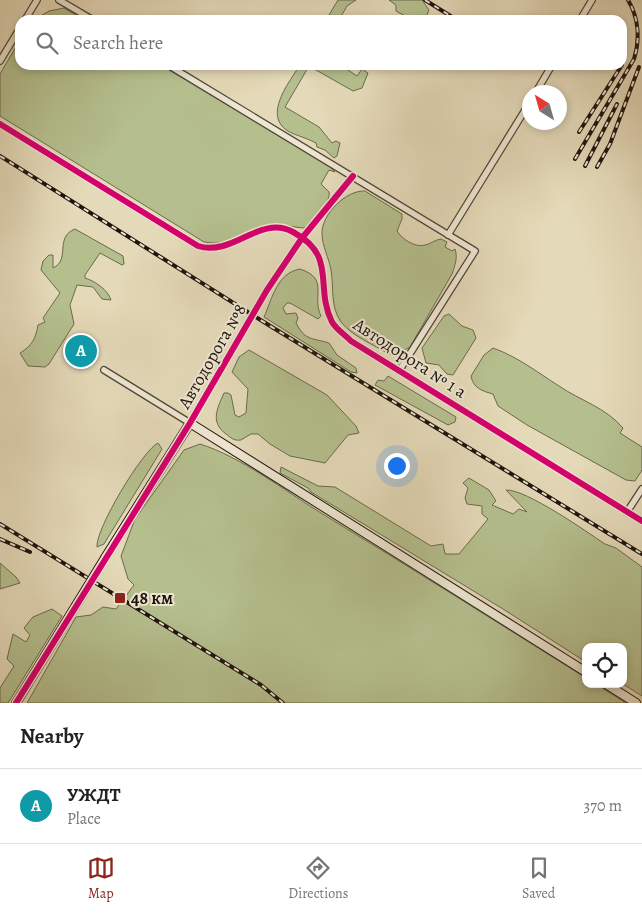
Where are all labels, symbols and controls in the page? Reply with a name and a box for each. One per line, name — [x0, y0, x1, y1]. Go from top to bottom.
search box — [15, 15, 627, 70]
icon: search — [33, 29, 61, 57]
text: Search here — [73, 30, 163, 56]
north arrow — [522, 85, 567, 130]
street label: Автодорога №8 — [172, 299, 252, 414]
street label: Автодорога № 1 а — [348, 312, 472, 404]
pin: A — [65, 332, 97, 370]
your location — [384, 453, 410, 479]
place label: 48 км — [131, 586, 173, 610]
marker: 48 км — [113, 591, 127, 605]
map controls — [582, 643, 627, 688]
button: locate — [582, 643, 627, 688]
text: Nearby — [20, 722, 83, 750]
text: УЖДТ — [67, 782, 121, 808]
text: A — [31, 795, 41, 817]
text: 370 m — [584, 795, 622, 817]
text: Place — [67, 808, 101, 830]
tab: Map — [87, 854, 115, 903]
tab: Directions — [288, 854, 348, 903]
tab: Saved — [522, 854, 555, 903]

